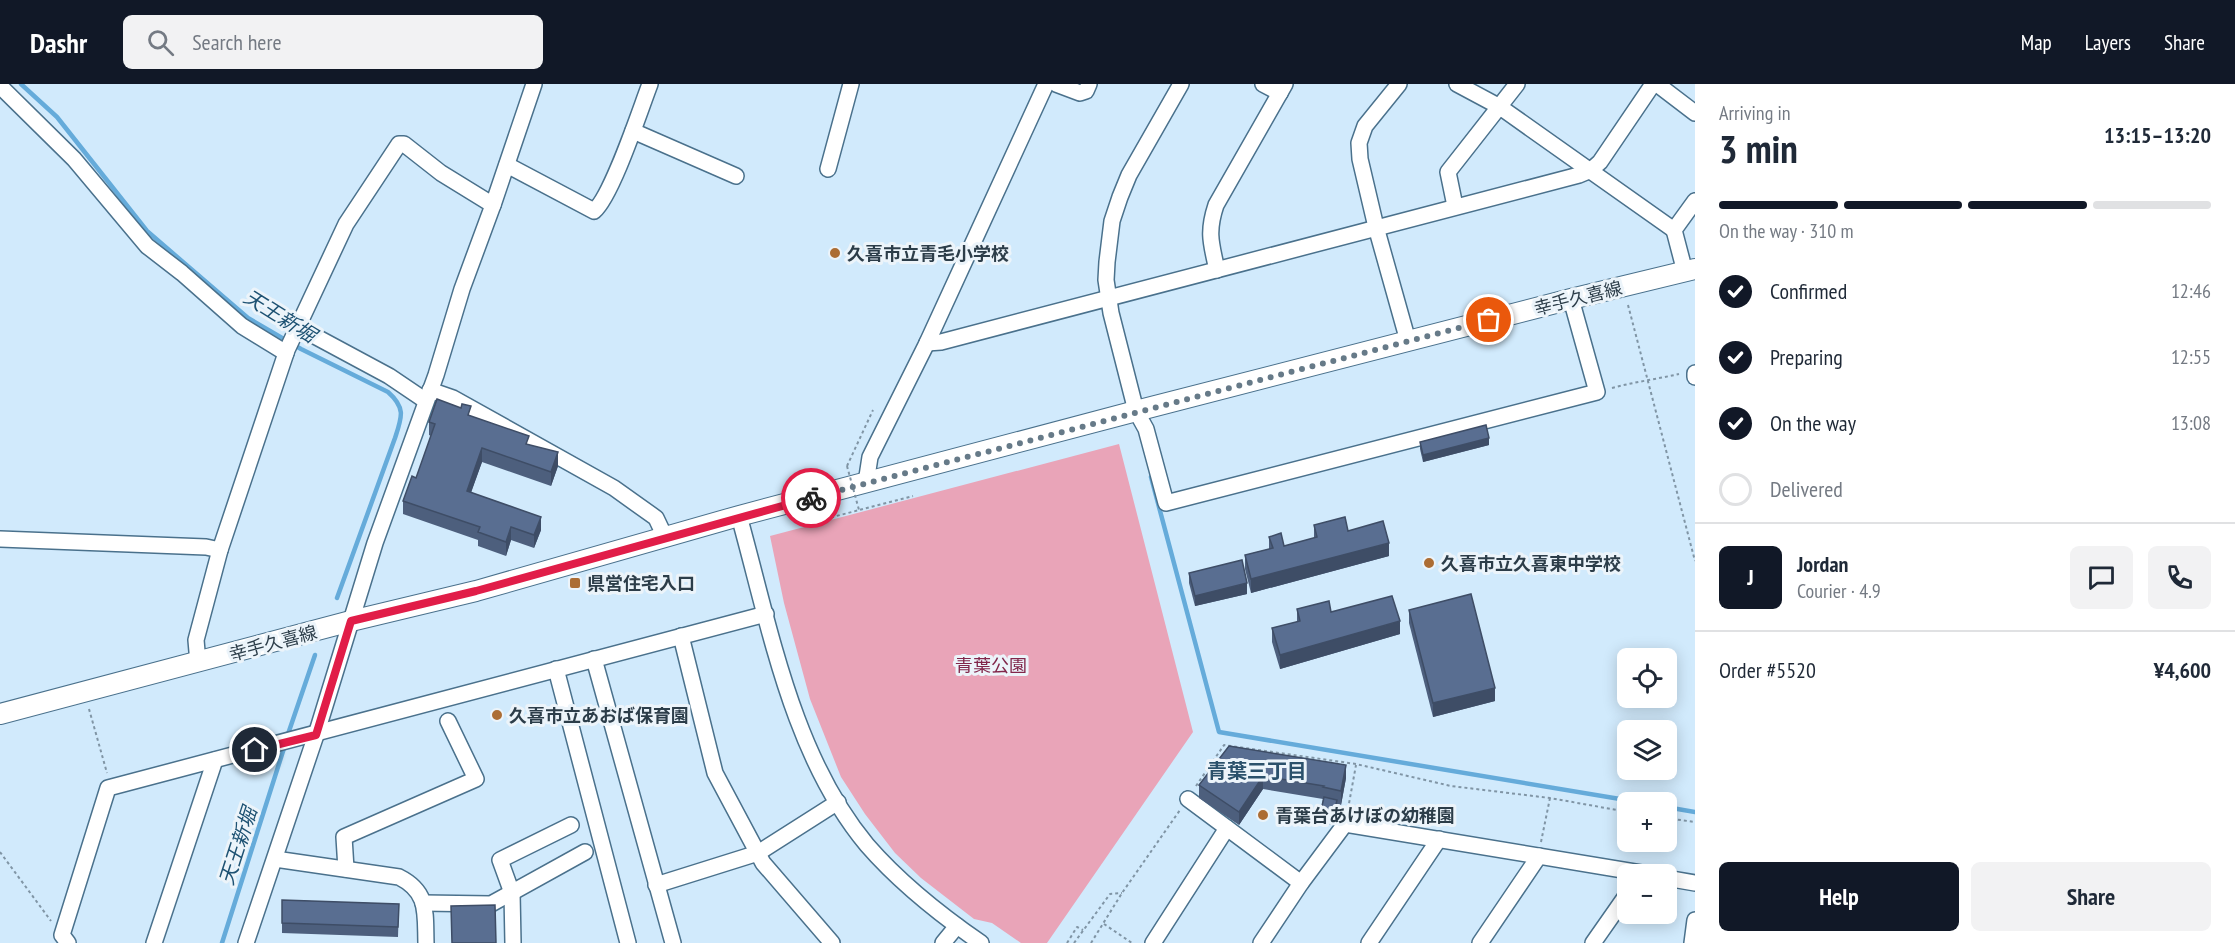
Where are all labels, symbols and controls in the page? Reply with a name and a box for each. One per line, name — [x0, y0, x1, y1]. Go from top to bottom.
search box — [123, 15, 543, 69]
text: Dashr — [30, 24, 87, 61]
icon: search — [144, 26, 177, 59]
text: Search here — [192, 28, 282, 56]
text: Map — [2021, 29, 2052, 56]
text: Layers — [2085, 29, 2131, 56]
text: Share — [2164, 29, 2205, 56]
text: Arriving in — [1719, 100, 1791, 126]
text: 13:15–13:20 — [2104, 121, 2211, 149]
text: 3 min — [1719, 123, 1798, 174]
text: On the way · 310 m — [1719, 218, 1854, 244]
place label: 久喜市立青毛小学校 — [847, 242, 1009, 265]
marker: 久喜市立青毛小学校 — [828, 246, 842, 260]
icon: check — [1719, 275, 1752, 308]
street label: 幸手久喜線 — [1532, 276, 1624, 320]
text: Confirmed — [1770, 277, 1847, 305]
text: 12:46 — [2171, 278, 2211, 304]
water label: 天王新堀 — [239, 284, 323, 350]
pin — [1463, 294, 1514, 345]
icon: bag — [1472, 303, 1505, 336]
icon: check — [1719, 341, 1752, 374]
text: Preparing — [1770, 343, 1843, 371]
text: 12:55 — [2171, 344, 2211, 370]
icon: check — [1719, 407, 1752, 440]
text: On the way — [1770, 409, 1856, 437]
text: 13:08 — [2171, 410, 2211, 436]
courier — [781, 468, 841, 528]
text: Delivered — [1770, 475, 1843, 503]
icon: bike — [795, 482, 828, 515]
button: chat — [2070, 546, 2133, 609]
button: phone — [2148, 546, 2211, 609]
text: Jordan — [1797, 550, 1848, 578]
place label: 久喜市立久喜東中学校 — [1441, 552, 1621, 575]
marker: 久喜市立久喜東中学校 — [1422, 556, 1436, 570]
text: J — [1747, 563, 1754, 591]
place label: 県営住宅入口 — [587, 572, 695, 595]
marker: 県営住宅入口 — [568, 576, 582, 590]
text: Courier · 4.9 — [1797, 578, 1881, 604]
street label: 幸手久喜線 — [227, 620, 319, 666]
map controls — [1617, 648, 1677, 924]
button: locate — [1617, 648, 1677, 708]
park label: 青葉公園 — [955, 654, 1027, 677]
text: Order #5520 — [1719, 656, 1816, 684]
text: ¥4,600 — [2154, 656, 2211, 684]
place label: 久喜市立あおば保育園 — [509, 704, 689, 727]
marker: 久喜市立あおば保育園 — [490, 708, 504, 722]
button: layers — [1617, 720, 1677, 780]
pin — [229, 724, 280, 775]
icon: home — [238, 733, 271, 766]
district label: 青葉三丁目 — [1207, 758, 1307, 784]
button: + — [1617, 792, 1677, 852]
water label: 天王新堀 — [213, 801, 264, 888]
place label: 青葉台あけぼの幼稚園 — [1275, 804, 1455, 827]
marker: 青葉台あけぼの幼稚園 — [1256, 808, 1270, 822]
button: Help — [1719, 862, 1959, 931]
button: Share — [1971, 862, 2211, 931]
button: − — [1617, 864, 1677, 924]

